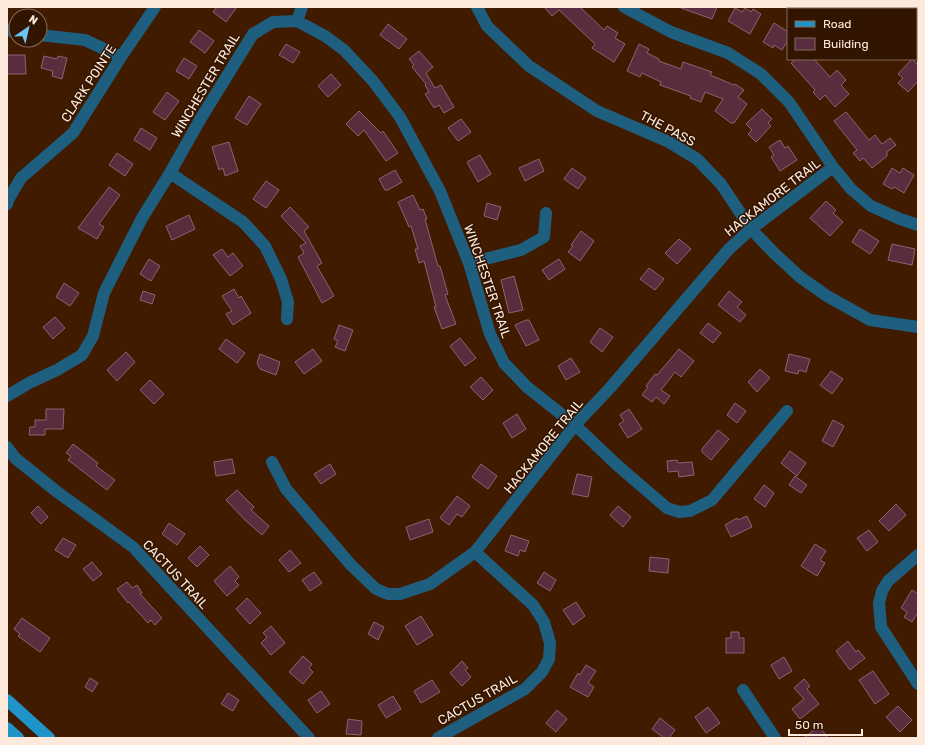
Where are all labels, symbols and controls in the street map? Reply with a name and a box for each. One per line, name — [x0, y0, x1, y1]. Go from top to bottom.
north arrow — [8, 8, 48, 48]
legend — [787, 8, 917, 60]
text: N — [26, 13, 40, 28]
text: Road — [823, 17, 851, 31]
street label: WINCHESTER TRAIL — [168, 30, 243, 140]
text: Building — [823, 37, 869, 51]
street label: CLARK POINTE — [58, 42, 119, 125]
street label: THE PASS — [638, 108, 698, 149]
street label: HACKAMORE TRAIL — [722, 155, 824, 239]
street label: WINCHESTER TRAIL — [461, 222, 514, 341]
street label: HACKAMORE TRAIL — [501, 396, 586, 497]
street label: CACTUS TRAIL — [140, 537, 212, 612]
street label: CACTUS TRAIL — [435, 670, 520, 728]
scale bar — [789, 711, 862, 737]
text: 50 m — [795, 718, 823, 732]

